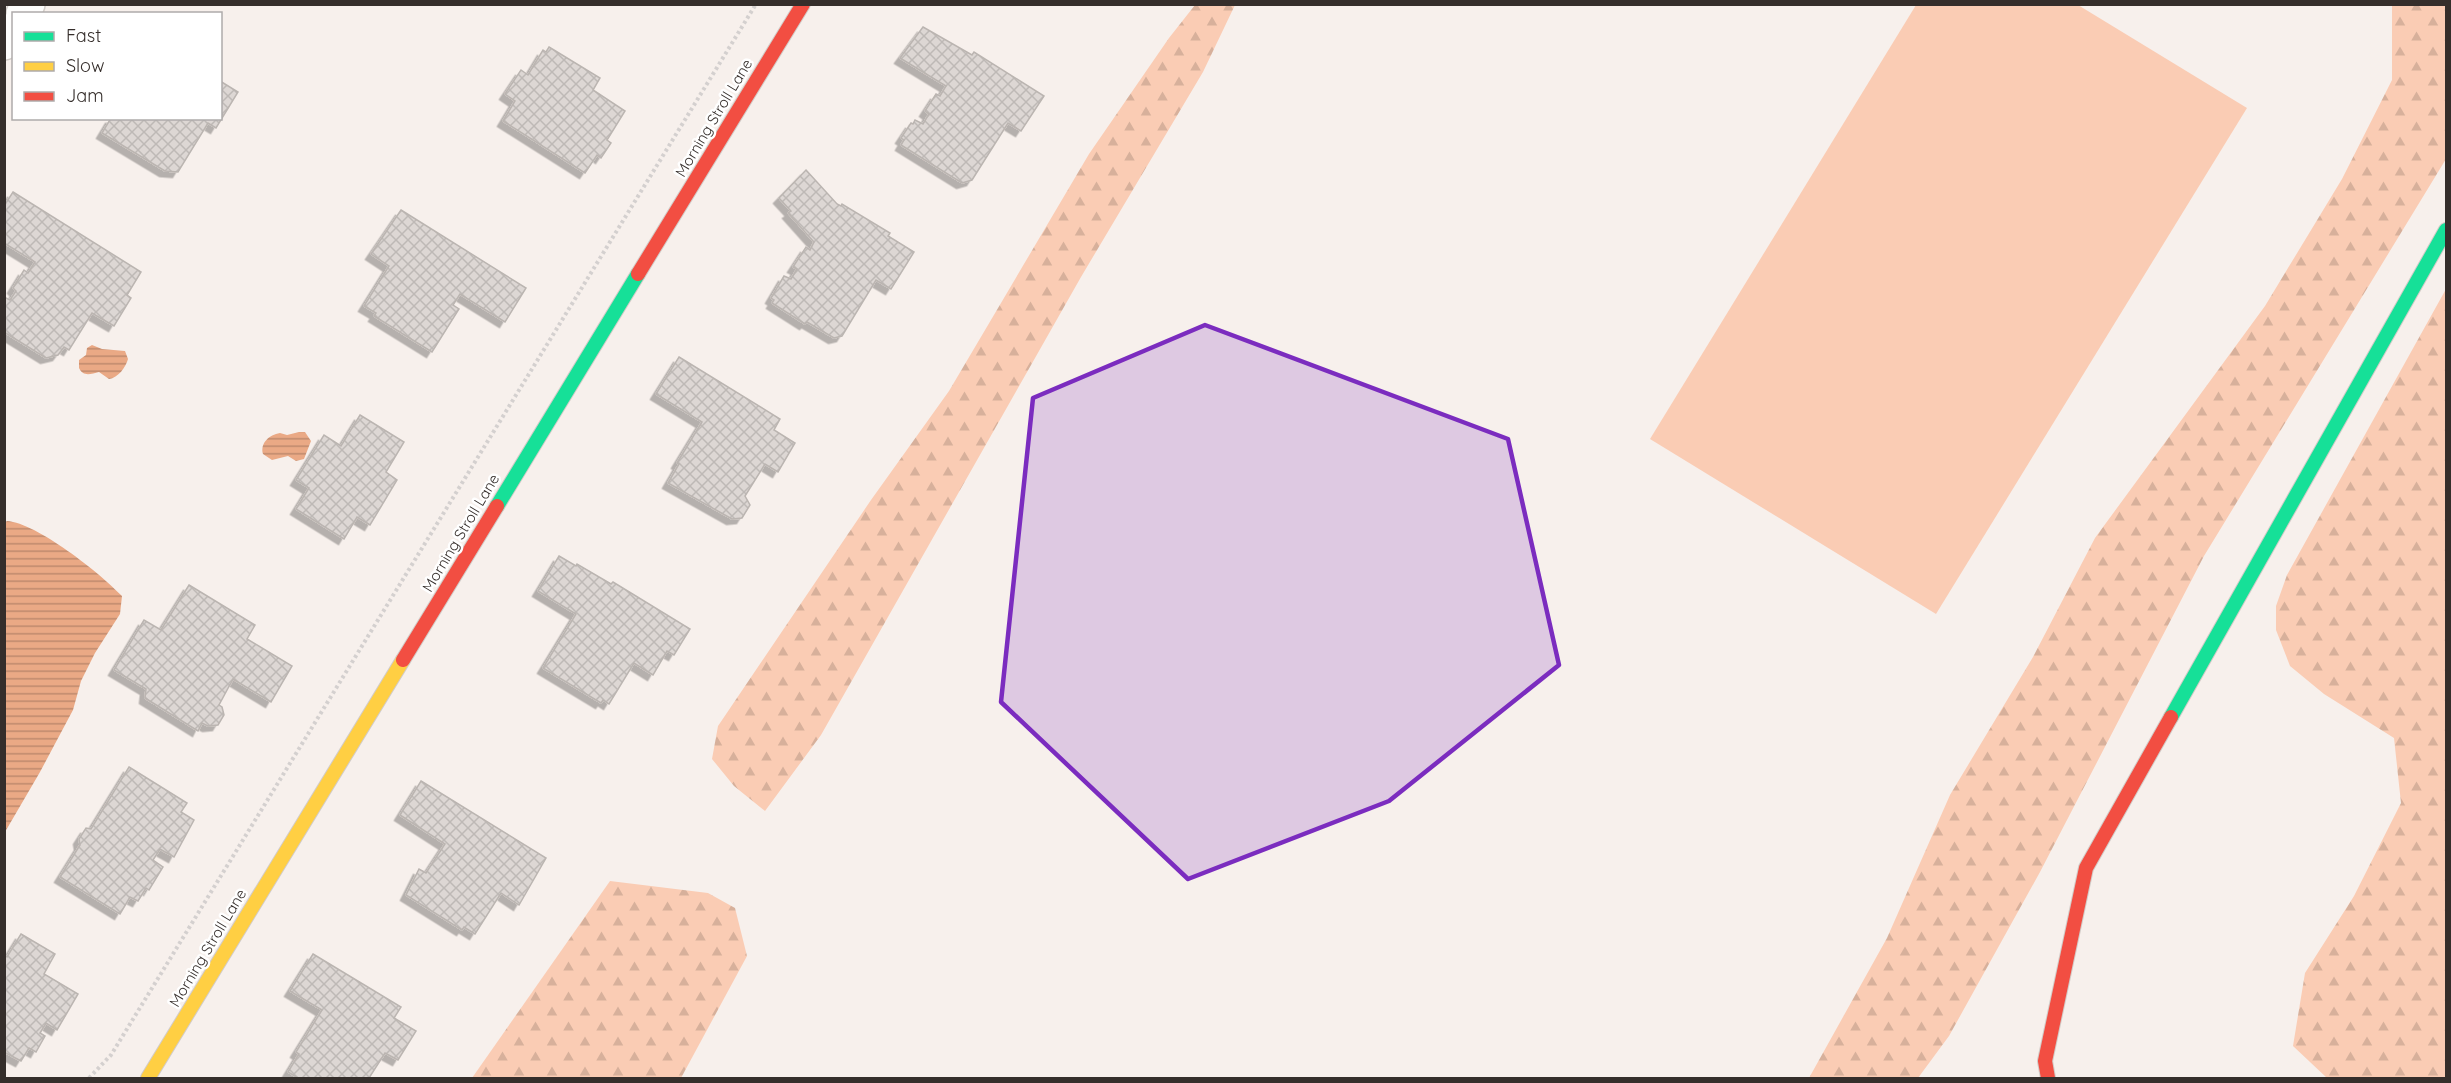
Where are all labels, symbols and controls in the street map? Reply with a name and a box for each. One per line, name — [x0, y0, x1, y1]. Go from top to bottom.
legend — [12, 12, 222, 120]
text: Fast — [66, 24, 101, 47]
text: Slow — [66, 54, 104, 77]
street label: Morning Stroll Lane — [671, 55, 756, 180]
text: Jam — [66, 84, 104, 107]
street label: Morning Stroll Lane — [418, 470, 503, 595]
street label: Morning Stroll Lane — [165, 885, 250, 1010]

